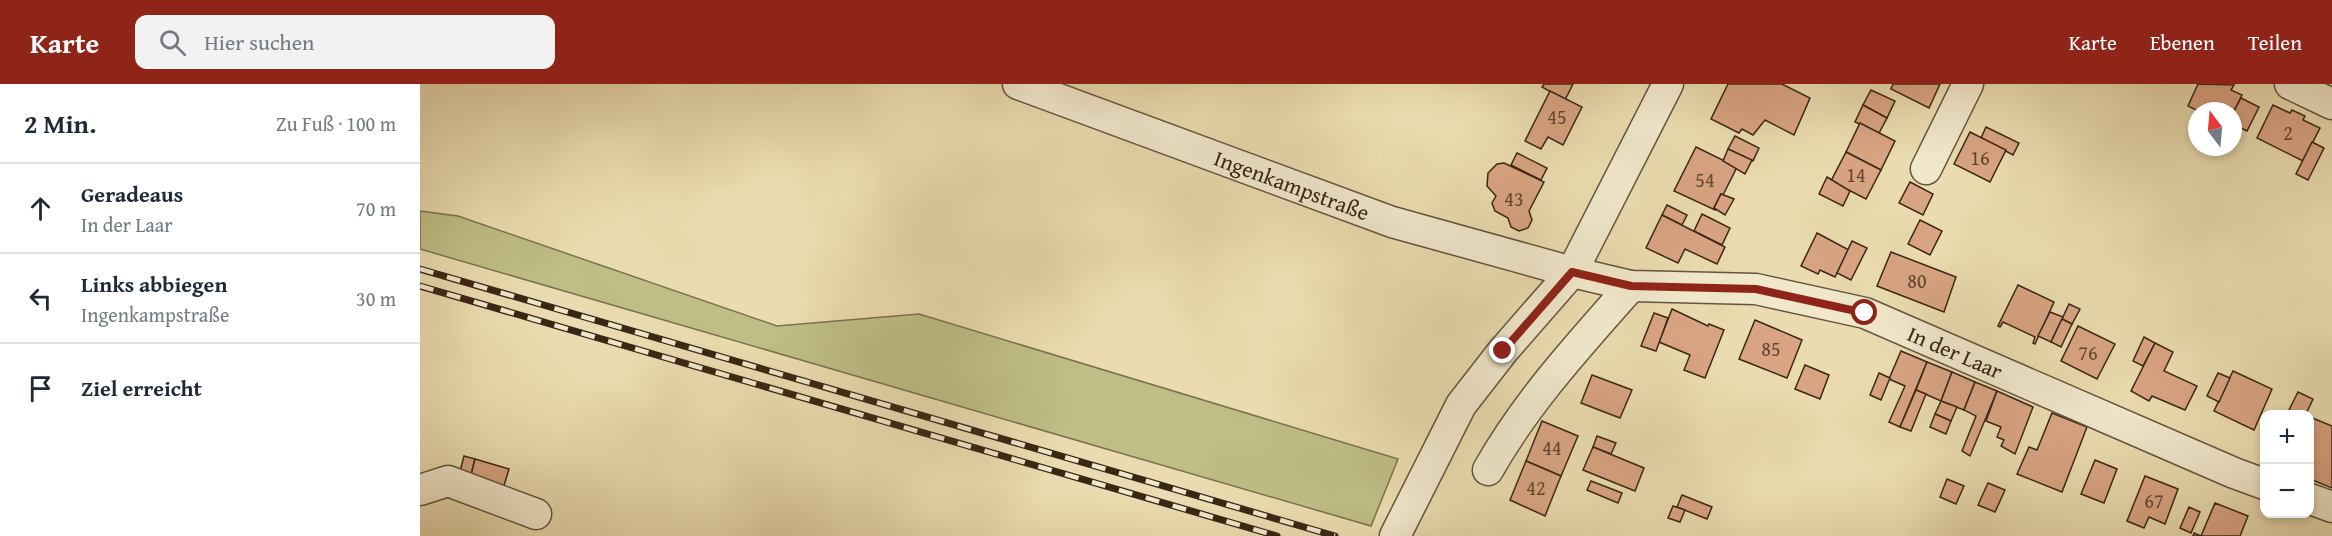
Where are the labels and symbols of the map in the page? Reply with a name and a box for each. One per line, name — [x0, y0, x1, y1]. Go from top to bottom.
house number: 45 — [1547, 102, 1567, 131]
north arrow — [2188, 102, 2242, 156]
house number: 2 — [2283, 118, 2293, 147]
street label: Ingenkampstraße — [1210, 142, 1374, 228]
house number: 16 — [1970, 143, 1990, 172]
house number: 14 — [1846, 160, 1866, 189]
house number: 54 — [1695, 165, 1715, 194]
house number: 43 — [1504, 184, 1524, 213]
house number: 80 — [1907, 266, 1927, 295]
route start — [1851, 299, 1877, 325]
street label: In der Laar — [1903, 317, 2008, 387]
house number: 85 — [1761, 334, 1781, 363]
route end — [1489, 337, 1515, 363]
house number: 76 — [2078, 338, 2098, 367]
house number: 44 — [1542, 433, 1562, 462]
house number: 42 — [1526, 473, 1546, 502]
house number: 67 — [2144, 486, 2164, 515]

